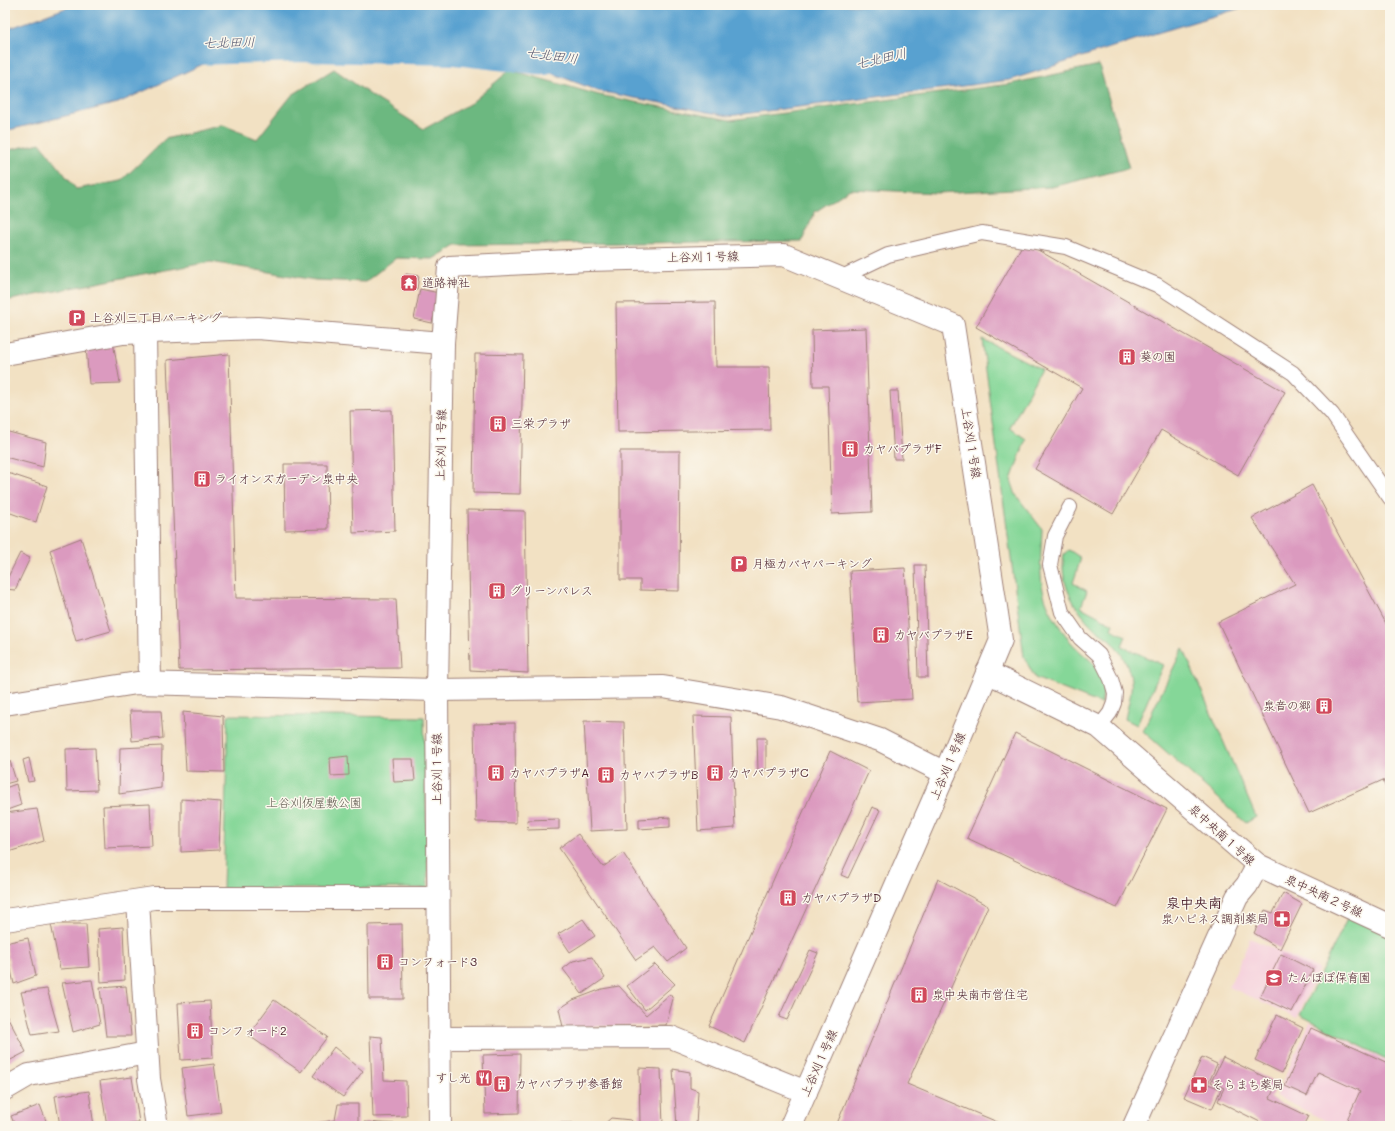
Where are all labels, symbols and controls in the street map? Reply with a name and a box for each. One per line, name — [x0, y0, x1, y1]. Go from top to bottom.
water label: 七北田川 — [203, 33, 255, 50]
water label: 七北田川 — [525, 42, 579, 67]
water label: 七北田川 — [854, 43, 908, 72]
street label: 上谷刈１号線 — [667, 247, 739, 265]
temple icon: 道路神社 — [399, 273, 419, 293]
place label: 道路神社 — [422, 274, 470, 290]
parking icon: 上谷刈三丁目パーキング — [67, 308, 87, 328]
place label: 上谷刈三丁目パーキング — [90, 309, 222, 325]
building icon: 葵の園 — [1117, 347, 1137, 367]
place label: 葵の園 — [1140, 348, 1176, 364]
street label: 上谷刈１号線 — [958, 406, 986, 480]
street label: 上谷刈１号線 — [431, 409, 449, 481]
building icon: 三栄プラザ — [488, 414, 508, 434]
place label: 三栄プラザ — [511, 415, 571, 431]
building icon: カヤバプラザF — [840, 439, 860, 459]
place label: カヤバプラザF — [863, 440, 942, 456]
building icon: ライオンズガーデン泉中央 — [192, 469, 212, 489]
place label: ライオンズガーデン泉中央 — [215, 470, 358, 486]
parking icon: 月極カバヤパーキング — [729, 554, 749, 574]
place label: 月極カバヤパーキング — [752, 555, 872, 571]
building icon: グリーンパレス — [487, 581, 507, 601]
place label: グリーンパレス — [510, 582, 593, 598]
building icon: カヤバプラザE — [871, 625, 891, 645]
place label: カヤバプラザE — [894, 626, 973, 642]
building icon: 泉音の郷 — [1314, 696, 1334, 716]
place label: 泉音の郷 — [1263, 697, 1311, 713]
street label: 上谷刈１号線 — [926, 729, 969, 802]
street label: 上谷刈１号線 — [428, 733, 444, 805]
building icon: カヤバプラザA — [486, 763, 506, 783]
building icon: カヤバプラザC — [705, 763, 725, 783]
place label: カヤバプラザA — [509, 764, 589, 780]
place label: カヤバプラザC — [728, 764, 809, 780]
building icon: カヤバプラザB — [596, 765, 616, 785]
place label: カヤバプラザB — [619, 766, 698, 782]
park label: 上谷刈仮屋敷公園 — [266, 794, 362, 810]
street label: 泉中央南１号線 — [1186, 800, 1259, 868]
street label: 泉中央南２号線 — [1283, 870, 1366, 920]
building icon: カヤバプラザD — [778, 888, 798, 908]
place label: カヤバプラザD — [801, 889, 881, 905]
district label: 泉中央南 — [1166, 893, 1222, 912]
pharmacy icon: 泉ハピネス調剤薬局 — [1272, 909, 1292, 929]
place label: 泉ハピネス調剤薬局 — [1161, 910, 1269, 926]
building icon: コンフォード3 — [375, 952, 395, 972]
place label: コンフォード3 — [398, 953, 477, 969]
school or university icon: たんぽぽ保育園 — [1264, 968, 1284, 988]
place label: たんぽぽ保育園 — [1287, 969, 1371, 985]
building icon: 泉中央南市営住宅 — [909, 985, 929, 1005]
place label: 泉中央南市営住宅 — [932, 986, 1028, 1002]
building icon: コンフォード2 — [185, 1021, 205, 1041]
place label: コンフォード2 — [208, 1022, 287, 1038]
street label: 上谷刈１号線 — [796, 1026, 840, 1099]
restaurant icon: すし光 — [474, 1068, 494, 1088]
place label: すし光 — [435, 1069, 471, 1085]
building icon: カヤバプラザ参番館 — [492, 1074, 512, 1094]
place label: カヤバプラザ参番館 — [515, 1075, 623, 1091]
pharmacy icon: そらまち薬局 — [1189, 1075, 1209, 1095]
place label: そらまち薬局 — [1212, 1076, 1284, 1092]

